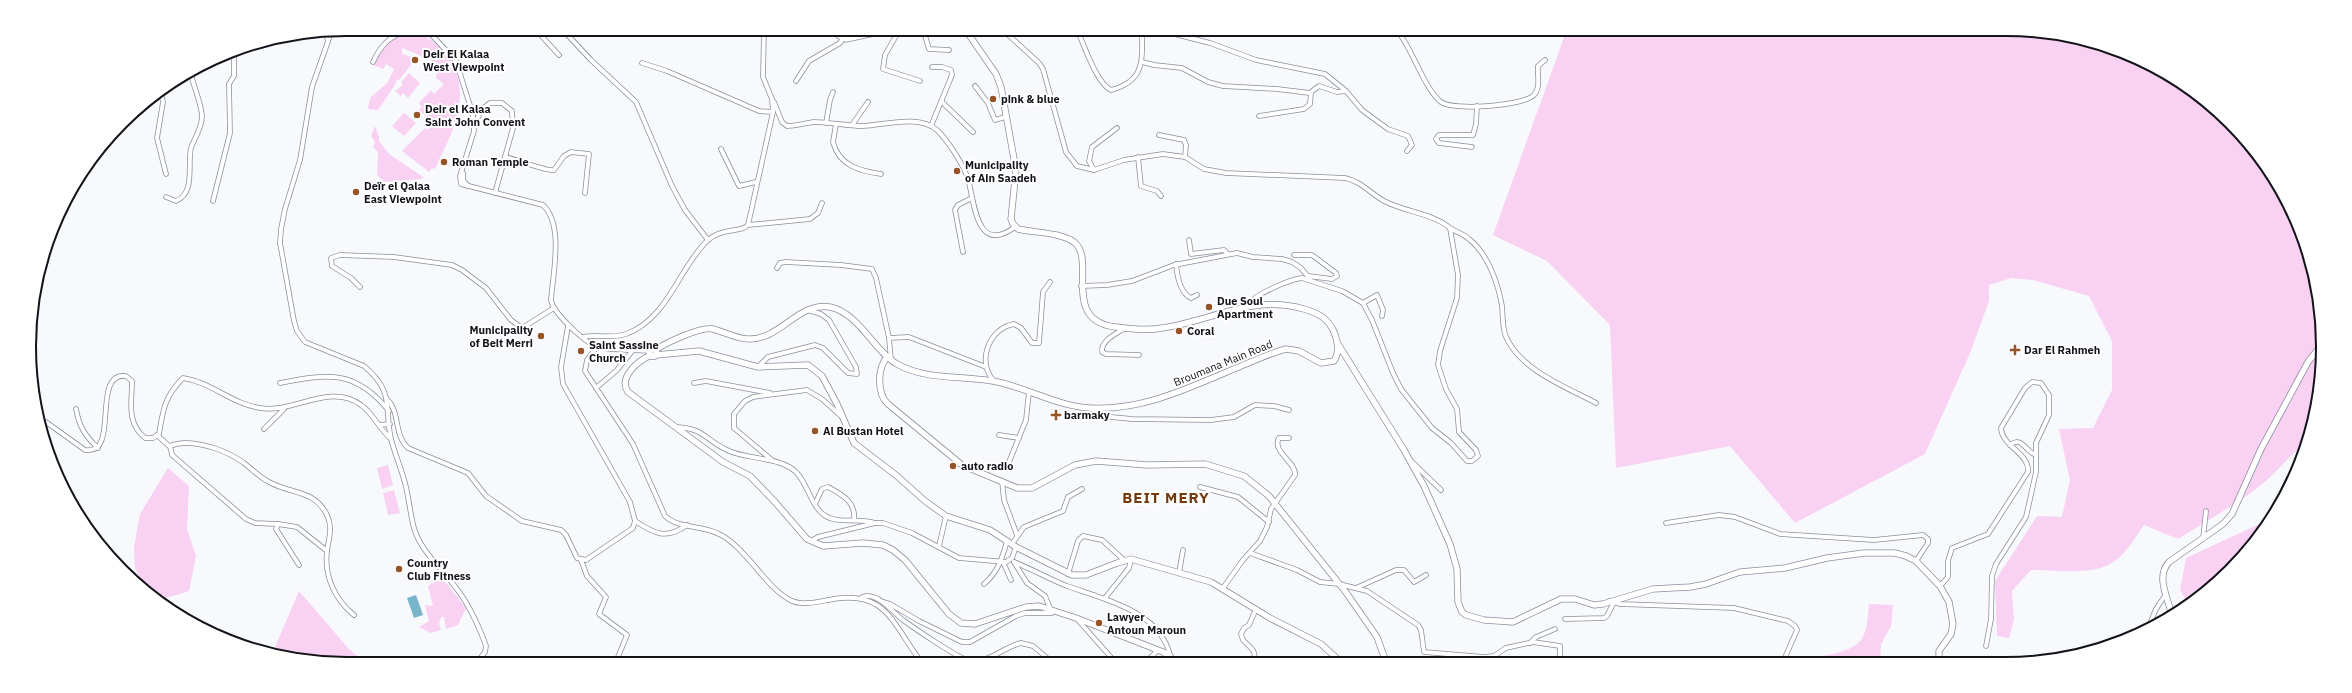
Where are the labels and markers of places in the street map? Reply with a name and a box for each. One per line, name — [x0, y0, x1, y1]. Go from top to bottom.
place label: Deir El Kalaa West Viewpoint — [423, 47, 504, 74]
marker: Deir El Kalaa West Viewpoint — [410, 55, 420, 65]
place label: pink & blue — [1001, 92, 1060, 106]
marker: pink & blue — [988, 94, 998, 104]
place label: Deir el Kalaa Saint John Convent — [425, 102, 525, 129]
marker: Deir el Kalaa Saint John Convent — [412, 110, 422, 120]
place label: Roman Temple — [452, 155, 529, 169]
marker: Roman Temple — [439, 157, 449, 167]
place label: Municipality of Ain Saadeh — [965, 158, 1036, 185]
marker: Municipality of Ain Saadeh — [952, 166, 962, 176]
place label: Deïr el Qalaa East Viewpoint — [364, 179, 442, 206]
marker: Deïr el Qalaa East Viewpoint — [351, 187, 361, 197]
place label: Due Soul Apartment — [1217, 294, 1273, 321]
marker: Due Soul Apartment — [1204, 302, 1214, 312]
place label: Municipality of Beit Merri — [469, 323, 533, 350]
place label: Coral — [1187, 324, 1215, 338]
marker: Coral — [1174, 326, 1184, 336]
marker: Municipality of Beit Merri — [536, 331, 546, 341]
place label: Saint Sassine Church — [589, 338, 659, 365]
place label: Dar El Rahmeh — [2024, 343, 2100, 357]
marker: Dar El Rahmeh — [2009, 344, 2021, 356]
marker: Saint Sassine Church — [576, 346, 586, 356]
place label: barmaky — [1064, 408, 1110, 422]
marker: barmaky — [1051, 410, 1061, 420]
place label: Al Bustan Hotel — [823, 424, 904, 438]
marker: Al Bustan Hotel — [810, 426, 820, 436]
place label: auto radio — [961, 459, 1013, 473]
marker: auto radio — [948, 461, 958, 471]
place label: Country Club Fitness — [407, 556, 471, 583]
marker: Country Club Fitness — [394, 564, 404, 574]
place label: Lawyer Antoun Maroun — [1107, 610, 1186, 637]
marker: Lawyer Antoun Maroun — [1094, 618, 1104, 628]

